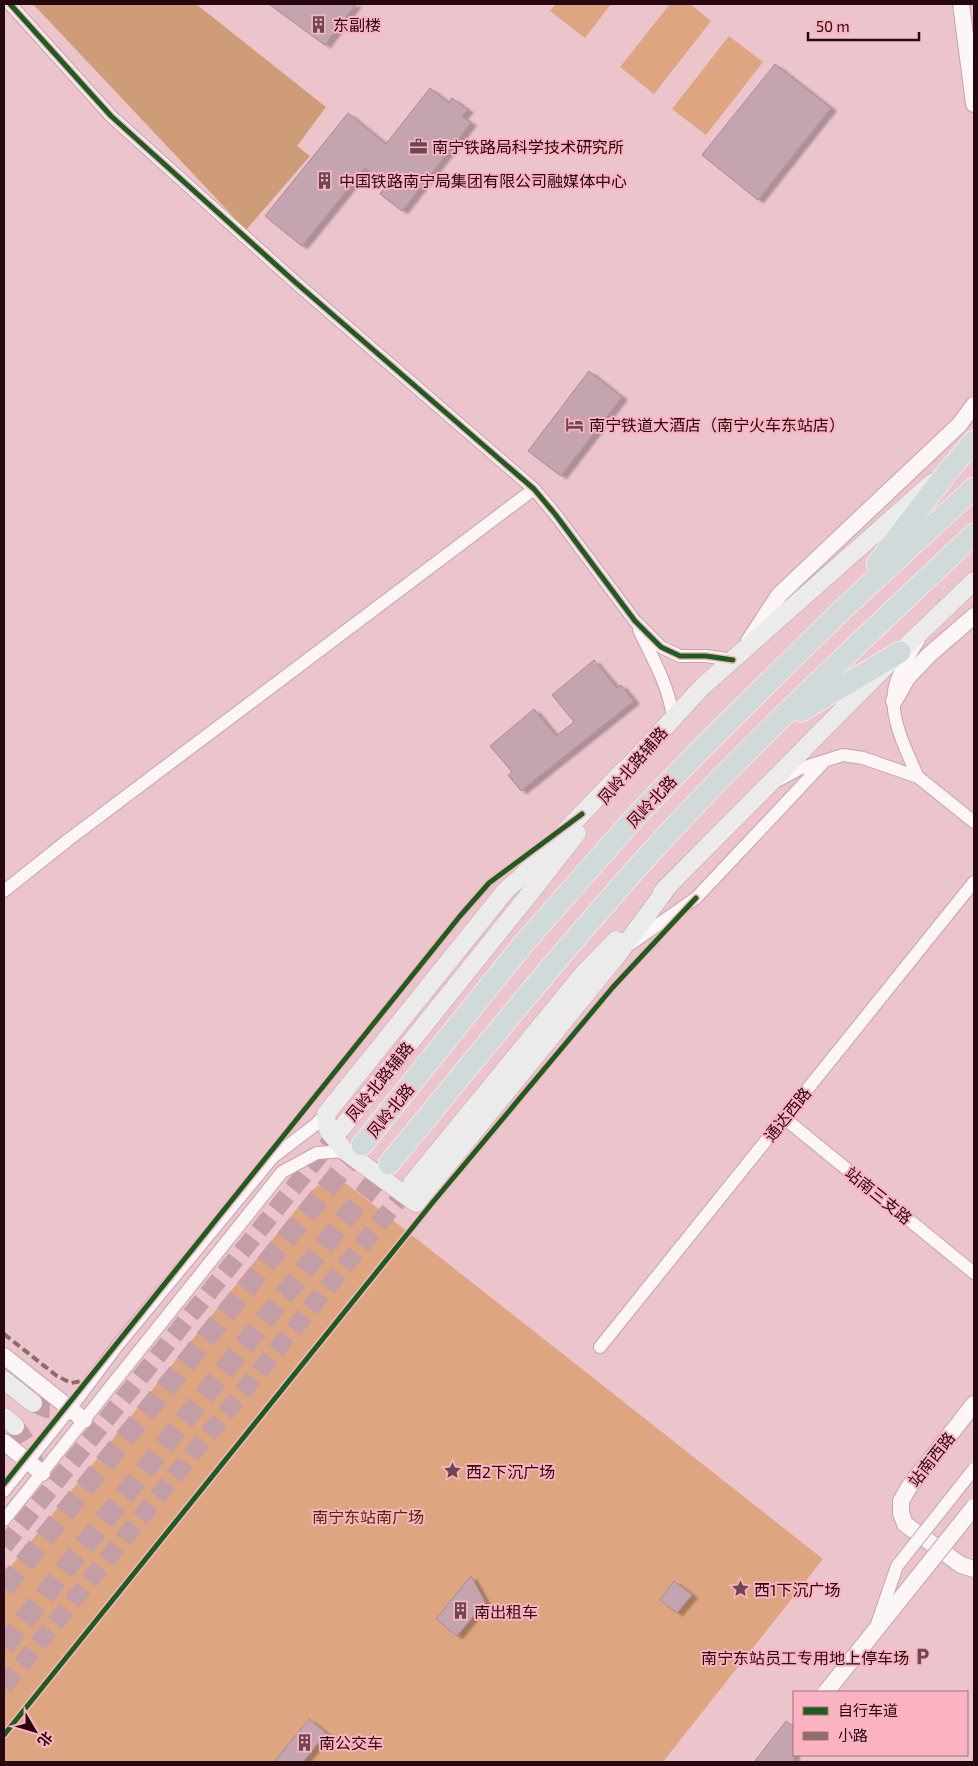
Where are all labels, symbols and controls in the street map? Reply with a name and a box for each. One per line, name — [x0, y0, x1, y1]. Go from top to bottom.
scale bar — [808, 10, 919, 42]
building icon: 东副楼 — [309, 14, 329, 34]
place label: 东副楼 — [333, 15, 381, 34]
text: 50 m — [816, 17, 850, 35]
office icon: 南宁铁路局科学技术研究所 — [408, 136, 428, 156]
place label: 南宁铁路局科学技术研究所 — [432, 137, 624, 156]
building icon: 中国铁路南宁局集团有限公司融媒体中心 — [315, 170, 335, 190]
place label: 中国铁路南宁局集团有限公司融媒体中心 — [339, 171, 627, 190]
hotel icon: 南宁铁道大酒店（南宁火车东站店） — [565, 414, 585, 434]
place label: 南宁铁道大酒店（南宁火车东站店） — [589, 415, 845, 434]
street label: 凤岭北路辅路 — [593, 722, 671, 808]
street label: 凤岭北路 — [622, 771, 680, 831]
street label: 凤岭北路辅路 — [341, 1038, 417, 1124]
street label: 凤岭北路 — [362, 1079, 418, 1141]
street label: 通达西路 — [759, 1083, 815, 1145]
street label: 站南三支路 — [842, 1162, 916, 1228]
street label: 站南西路 — [904, 1428, 958, 1490]
place icon: 西2下沉广场 — [442, 1461, 462, 1481]
place label: 西2下沉广场 — [466, 1462, 555, 1481]
park label: 南宁东站南广场 — [312, 1507, 424, 1526]
place icon: 西1下沉广场 — [730, 1579, 750, 1599]
place label: 西1下沉广场 — [754, 1580, 840, 1599]
building icon: 南出租车 — [450, 1601, 470, 1621]
place label: 南出租车 — [474, 1602, 538, 1621]
parking icon: 南宁东站员工专用地上停车场 — [913, 1647, 933, 1667]
place label: 南宁东站员工专用地上停车场 — [701, 1648, 909, 1667]
legend — [793, 1691, 968, 1756]
text: 自行车道 — [838, 1701, 898, 1719]
north arrow — [10, 1706, 60, 1756]
text: 小路 — [838, 1726, 868, 1744]
text: 北 — [35, 1729, 57, 1750]
building icon: 南公交车 — [295, 1732, 315, 1752]
place label: 南公交车 — [319, 1733, 383, 1752]

